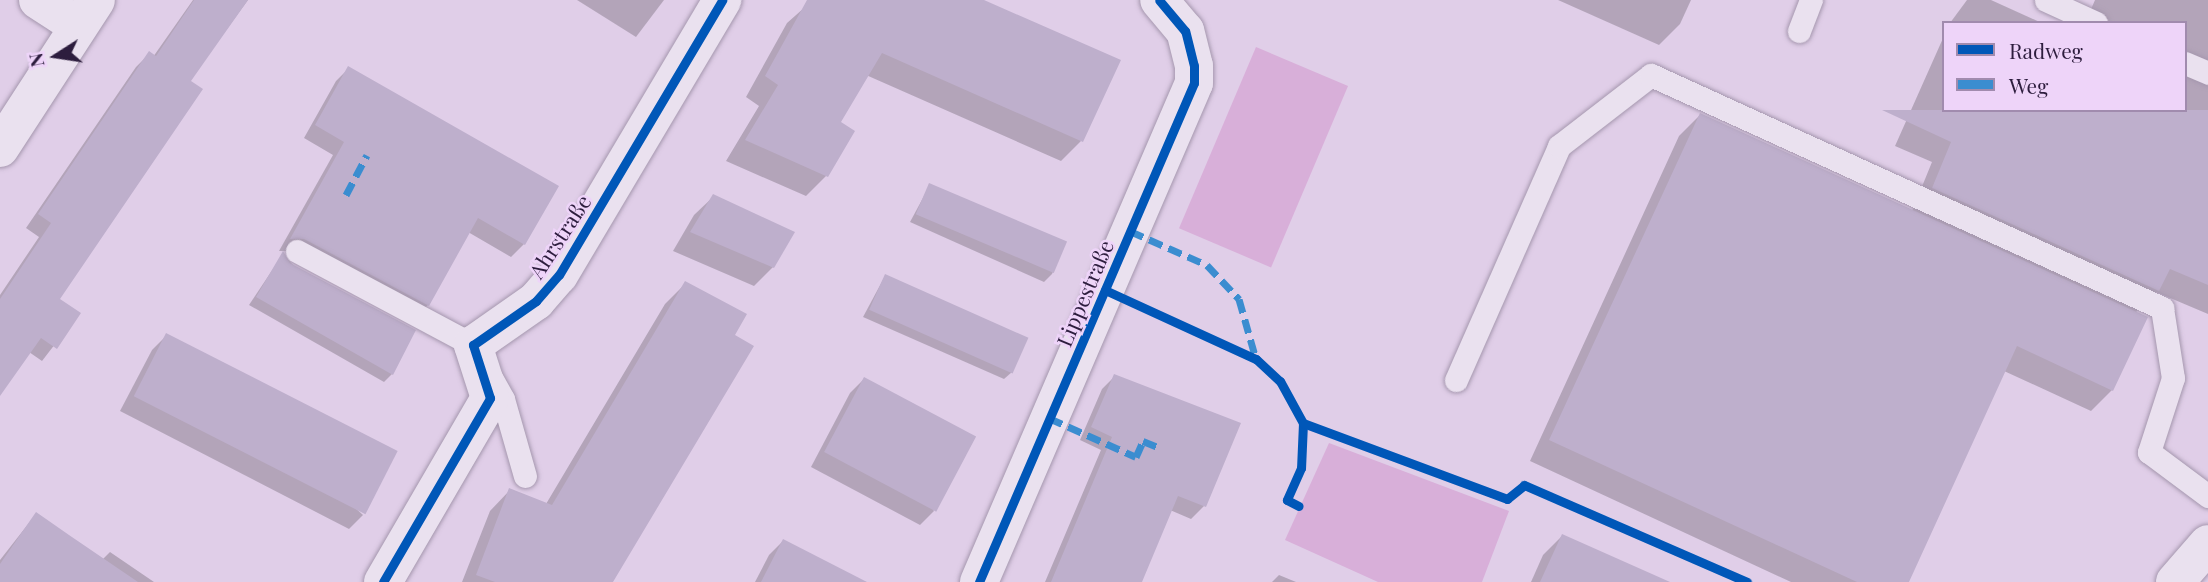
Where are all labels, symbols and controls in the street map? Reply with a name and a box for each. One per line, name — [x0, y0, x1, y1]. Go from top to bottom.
north arrow — [21, 21, 91, 91]
legend — [1942, 21, 2187, 112]
text: Radweg — [2009, 36, 2083, 64]
text: N — [21, 51, 50, 70]
text: Weg — [2009, 71, 2048, 99]
street label: Ahrstraße — [523, 190, 595, 282]
street label: Lippestraße — [1050, 236, 1118, 350]

